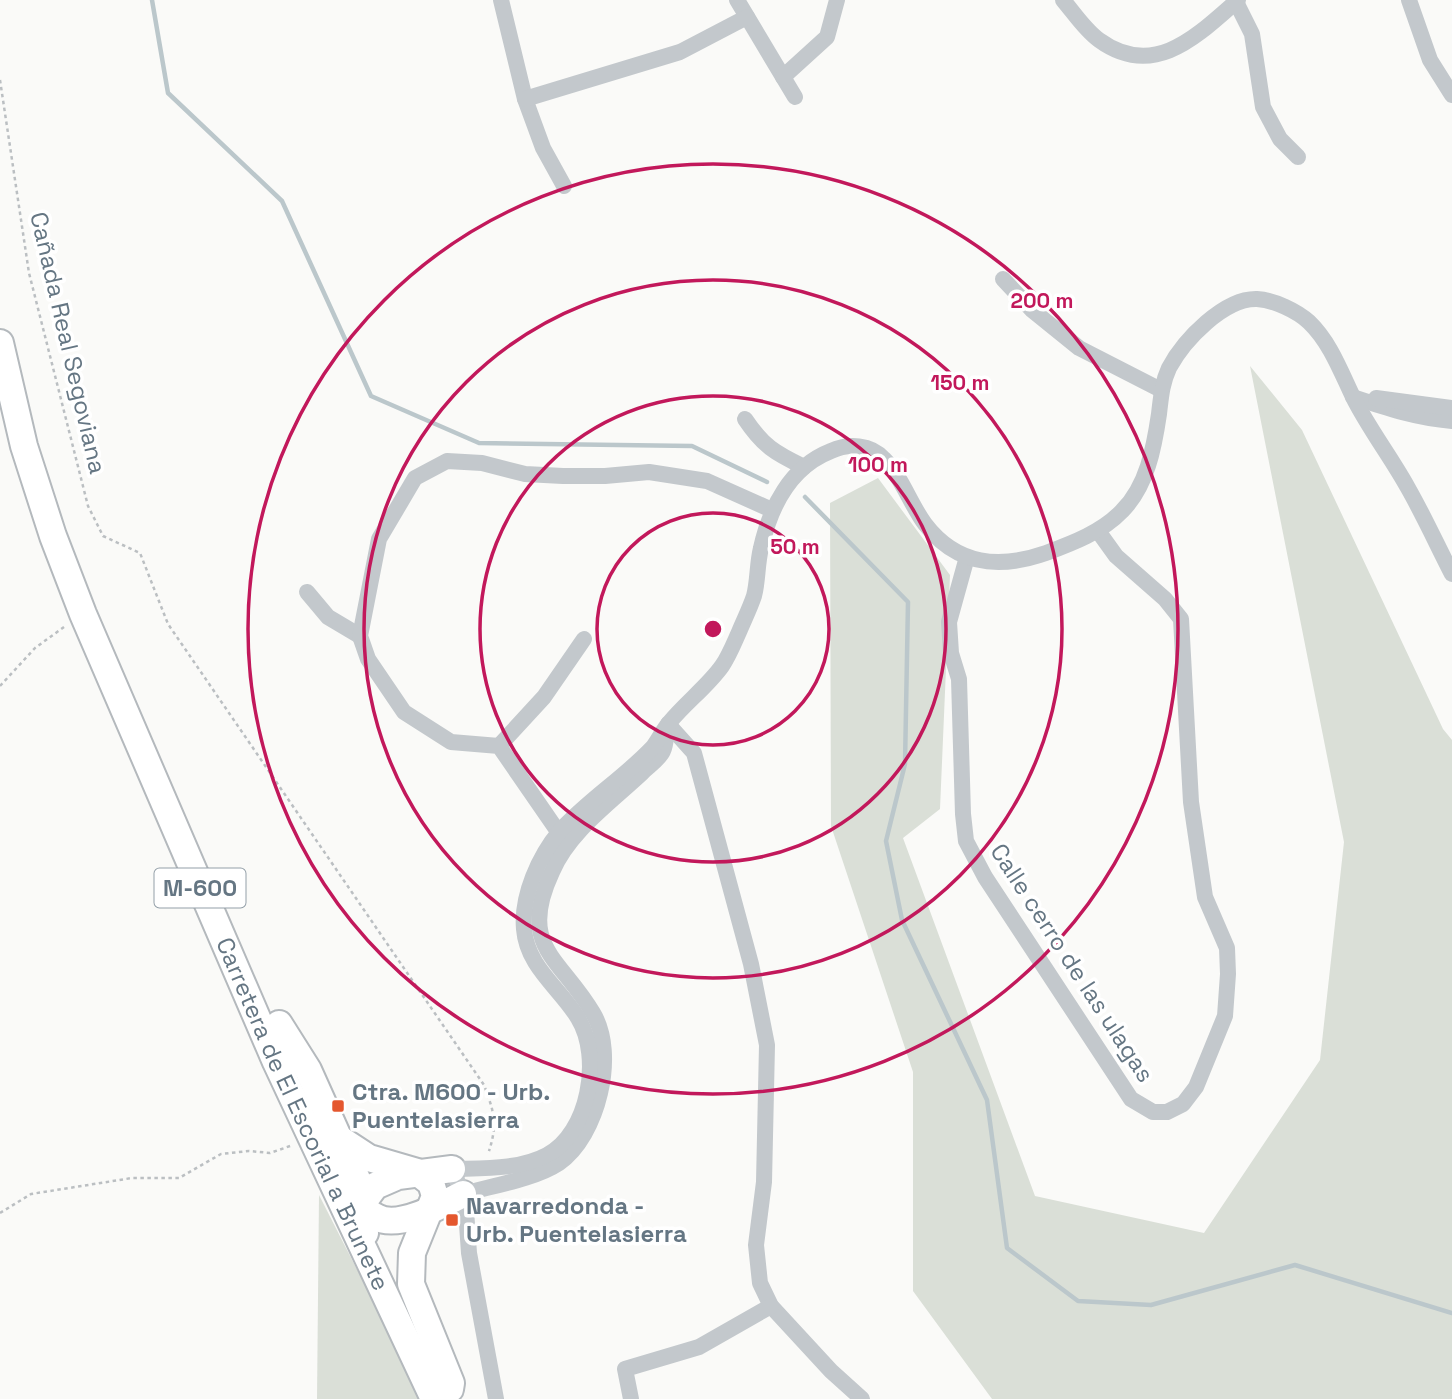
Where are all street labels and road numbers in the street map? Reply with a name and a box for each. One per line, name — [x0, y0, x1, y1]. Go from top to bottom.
street label: Cañada Real Segoviana — [23, 209, 114, 477]
street label: Calle cerro de las ulagas — [984, 837, 1161, 1088]
road number: M-600 — [154, 868, 246, 908]
street label: Carretera de El Escorial a Brunete — [209, 933, 397, 1295]

